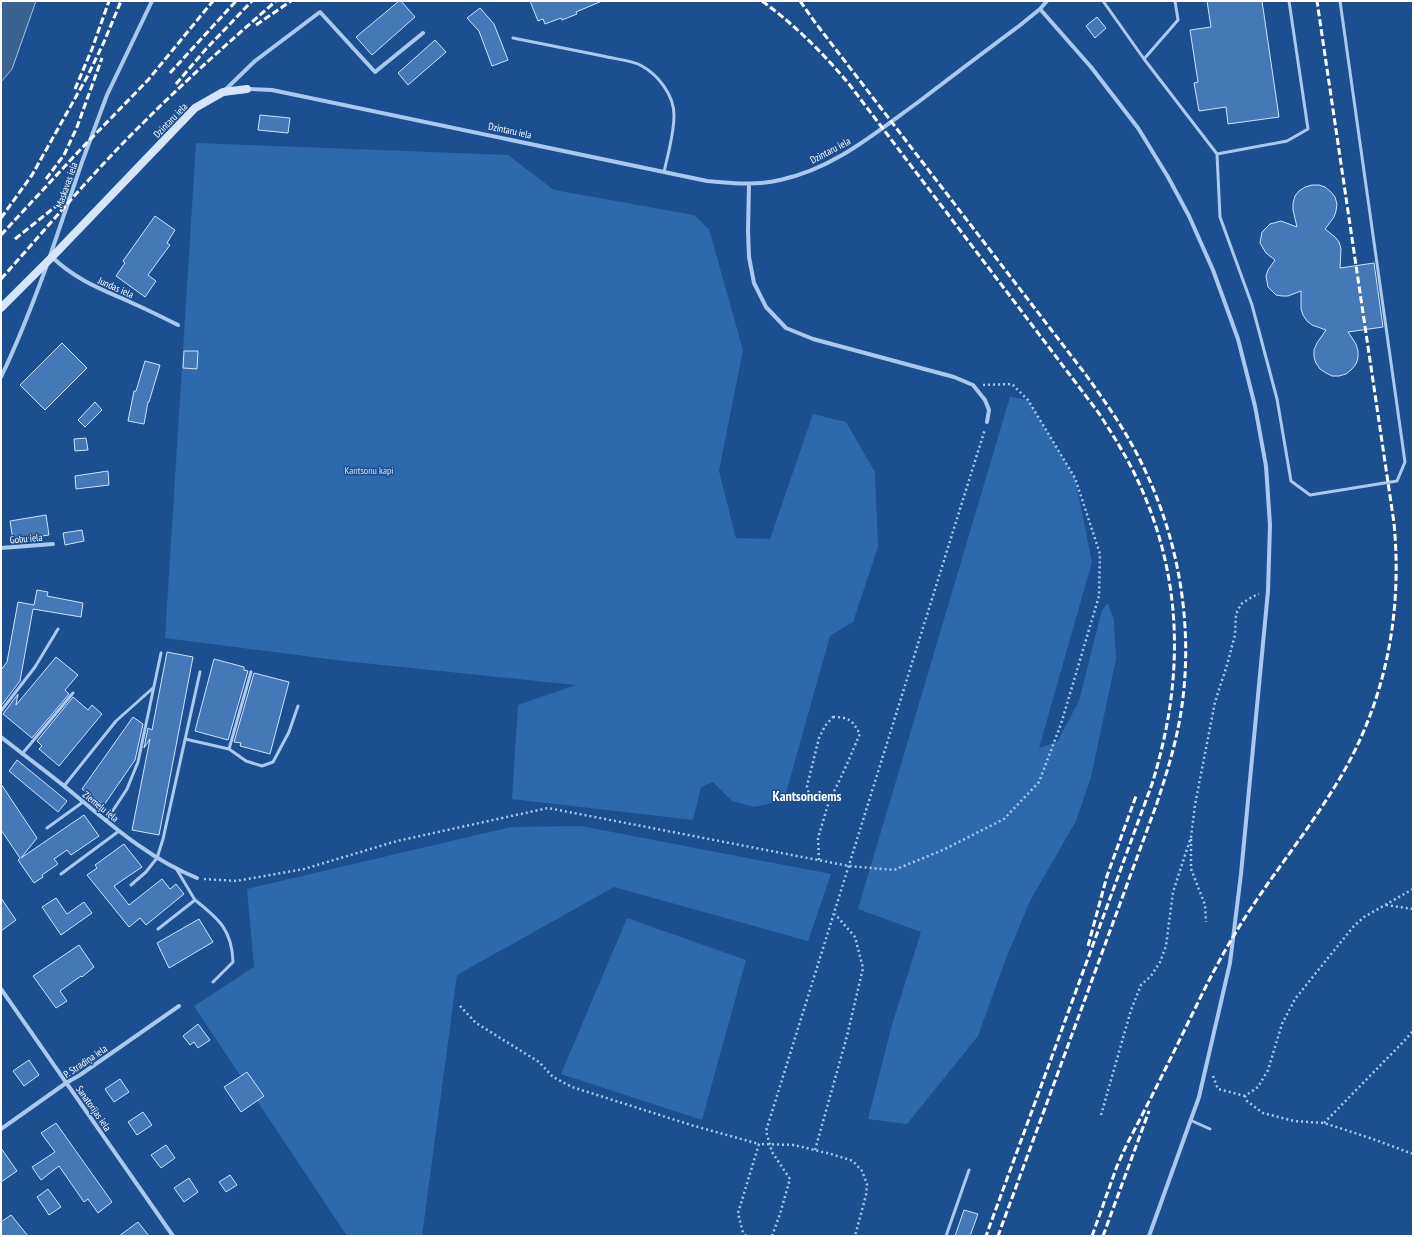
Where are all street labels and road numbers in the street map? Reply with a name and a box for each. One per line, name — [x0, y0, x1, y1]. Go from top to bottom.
street label: Dzintaru iela — [150, 100, 190, 141]
street label: Dzintaru iela — [487, 120, 533, 141]
street label: Dzintaru iela — [808, 134, 853, 166]
street label: Maskavas iela — [53, 161, 80, 210]
street label: Jundas iela — [95, 273, 136, 301]
street label: Gobu iela — [9, 531, 43, 546]
street label: Ziemeļu iela — [80, 788, 121, 825]
street label: P. Stradiņa iela — [61, 1042, 110, 1081]
street label: Sanatorijas iela — [73, 1083, 114, 1134]

